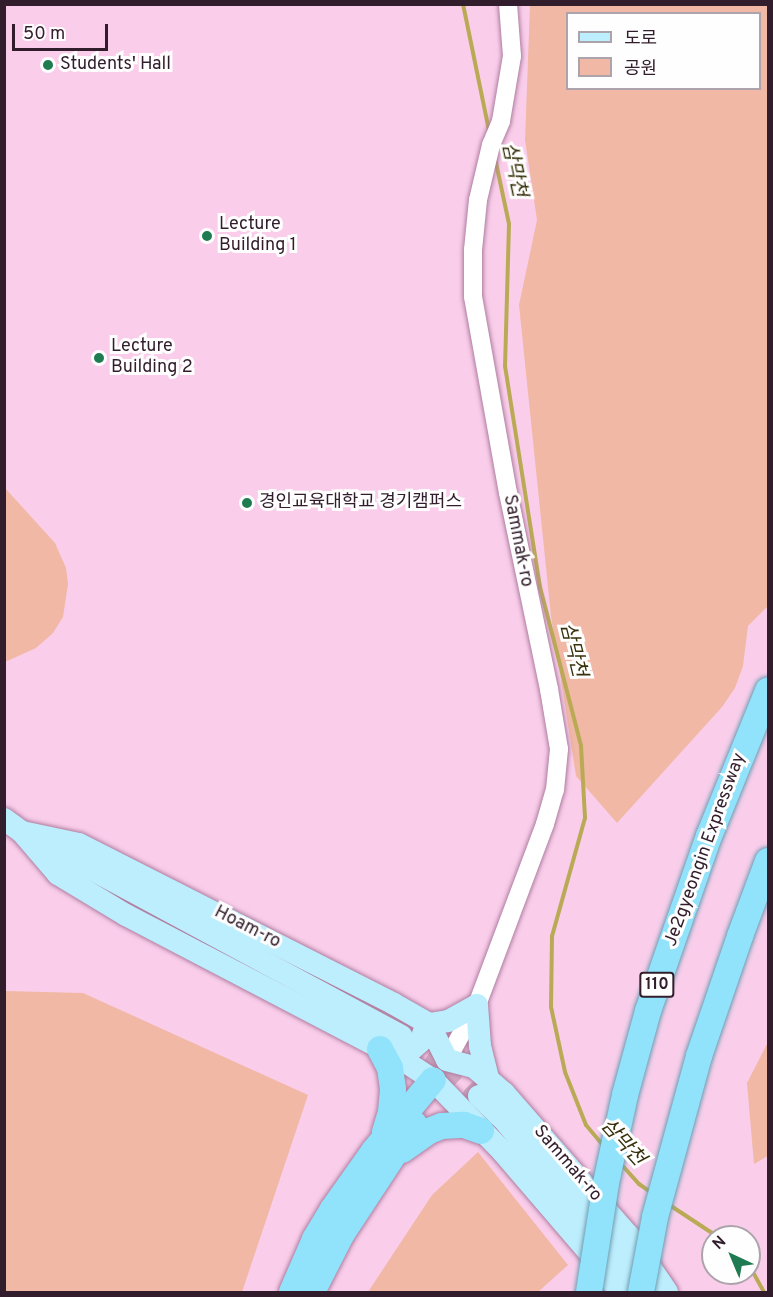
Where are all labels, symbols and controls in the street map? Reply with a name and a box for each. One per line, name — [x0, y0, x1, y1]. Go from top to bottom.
scale bar — [15, 12, 111, 50]
legend — [566, 12, 761, 90]
text: 50 m — [23, 23, 65, 46]
text: 도로 — [624, 28, 657, 51]
place label: Students' Hall — [60, 54, 171, 76]
marker: Students' Hall — [41, 58, 55, 72]
text: 공원 — [624, 58, 657, 81]
water label: 삼막천 — [496, 141, 530, 199]
place label: Lecture Building 1 — [219, 215, 296, 258]
marker: Lecture Building 1 — [200, 229, 214, 243]
place label: Lecture Building 2 — [111, 337, 193, 380]
marker: Lecture Building 2 — [92, 351, 106, 365]
place label: 경인교육대학교 경기캠퍼스 — [259, 492, 462, 514]
street label: Sammak-ro — [497, 493, 537, 589]
marker: 경인교육대학교 경기캠퍼스 — [240, 496, 254, 510]
water label: 삼막천 — [554, 620, 590, 680]
street label: Je2gyeongin Expressway — [661, 750, 751, 950]
street label: Hoam-ro — [210, 902, 284, 954]
road number: 110 — [639, 972, 675, 998]
water label: 삼막천 — [595, 1114, 649, 1172]
street label: Sammak-ro — [528, 1122, 606, 1206]
north arrow — [701, 1225, 761, 1285]
text: N — [709, 1232, 731, 1255]

